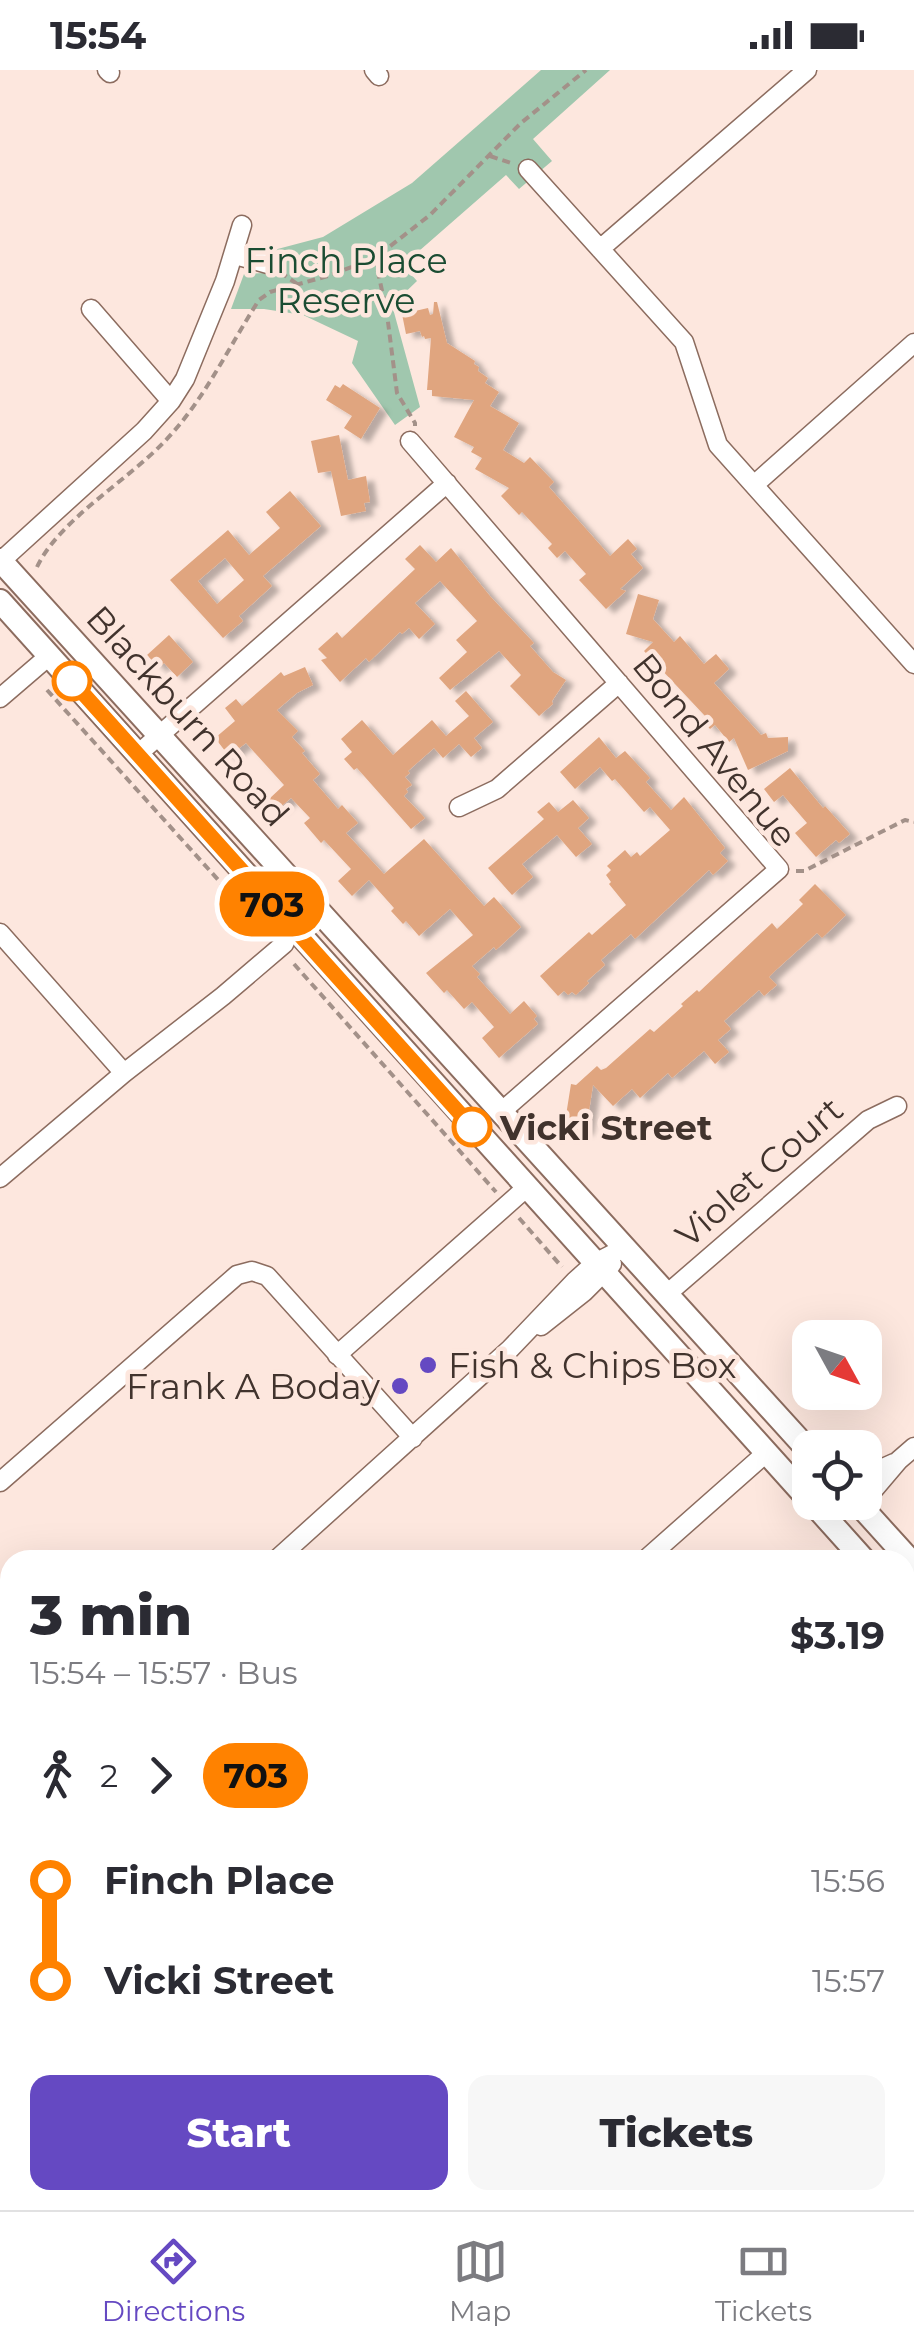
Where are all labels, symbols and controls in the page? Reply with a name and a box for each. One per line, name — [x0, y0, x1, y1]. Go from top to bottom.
text: 15:54 — [50, 12, 146, 59]
park label: Finch Place Reserve — [244, 239, 448, 322]
street label: Blackburn Road — [78, 597, 298, 835]
street label: Bond Avenue — [624, 644, 806, 856]
unlabelled marker — [53, 662, 91, 700]
line badge: 703 — [214, 872, 330, 936]
text: 703 — [239, 883, 305, 926]
street label: Violet Court — [667, 1088, 851, 1256]
place label: Vicki Street — [499, 1106, 712, 1149]
marker: Vicki Street — [453, 1108, 491, 1146]
north arrow — [792, 1320, 882, 1410]
map controls — [792, 1320, 882, 1520]
place label: Fish & Chips Box — [448, 1344, 737, 1387]
marker: Fish & Chips Box — [417, 1354, 439, 1376]
place label: Frank A Boday — [126, 1365, 380, 1408]
marker: Frank A Boday — [389, 1375, 411, 1397]
button: locate — [792, 1430, 882, 1520]
text: 3 min — [30, 1582, 192, 1649]
text: $3.19 — [790, 1612, 885, 1659]
text: 15:54 – 15:57 · Bus — [30, 1653, 298, 1692]
icon: walk — [30, 1748, 85, 1803]
icon: forward — [133, 1748, 188, 1803]
text: 703 — [223, 1754, 288, 1797]
text: 2 — [100, 1756, 118, 1795]
text: Finch Place — [104, 1857, 335, 1904]
text: 15:56 — [811, 1861, 885, 1900]
text: Vicki Street — [104, 1957, 334, 2004]
text: 15:57 — [812, 1961, 885, 2000]
button: Start — [30, 2075, 448, 2190]
button: Tickets — [468, 2075, 885, 2190]
tab: Directions — [102, 2234, 245, 2328]
tab: Map — [449, 2234, 511, 2328]
tab: Tickets — [715, 2234, 812, 2328]

